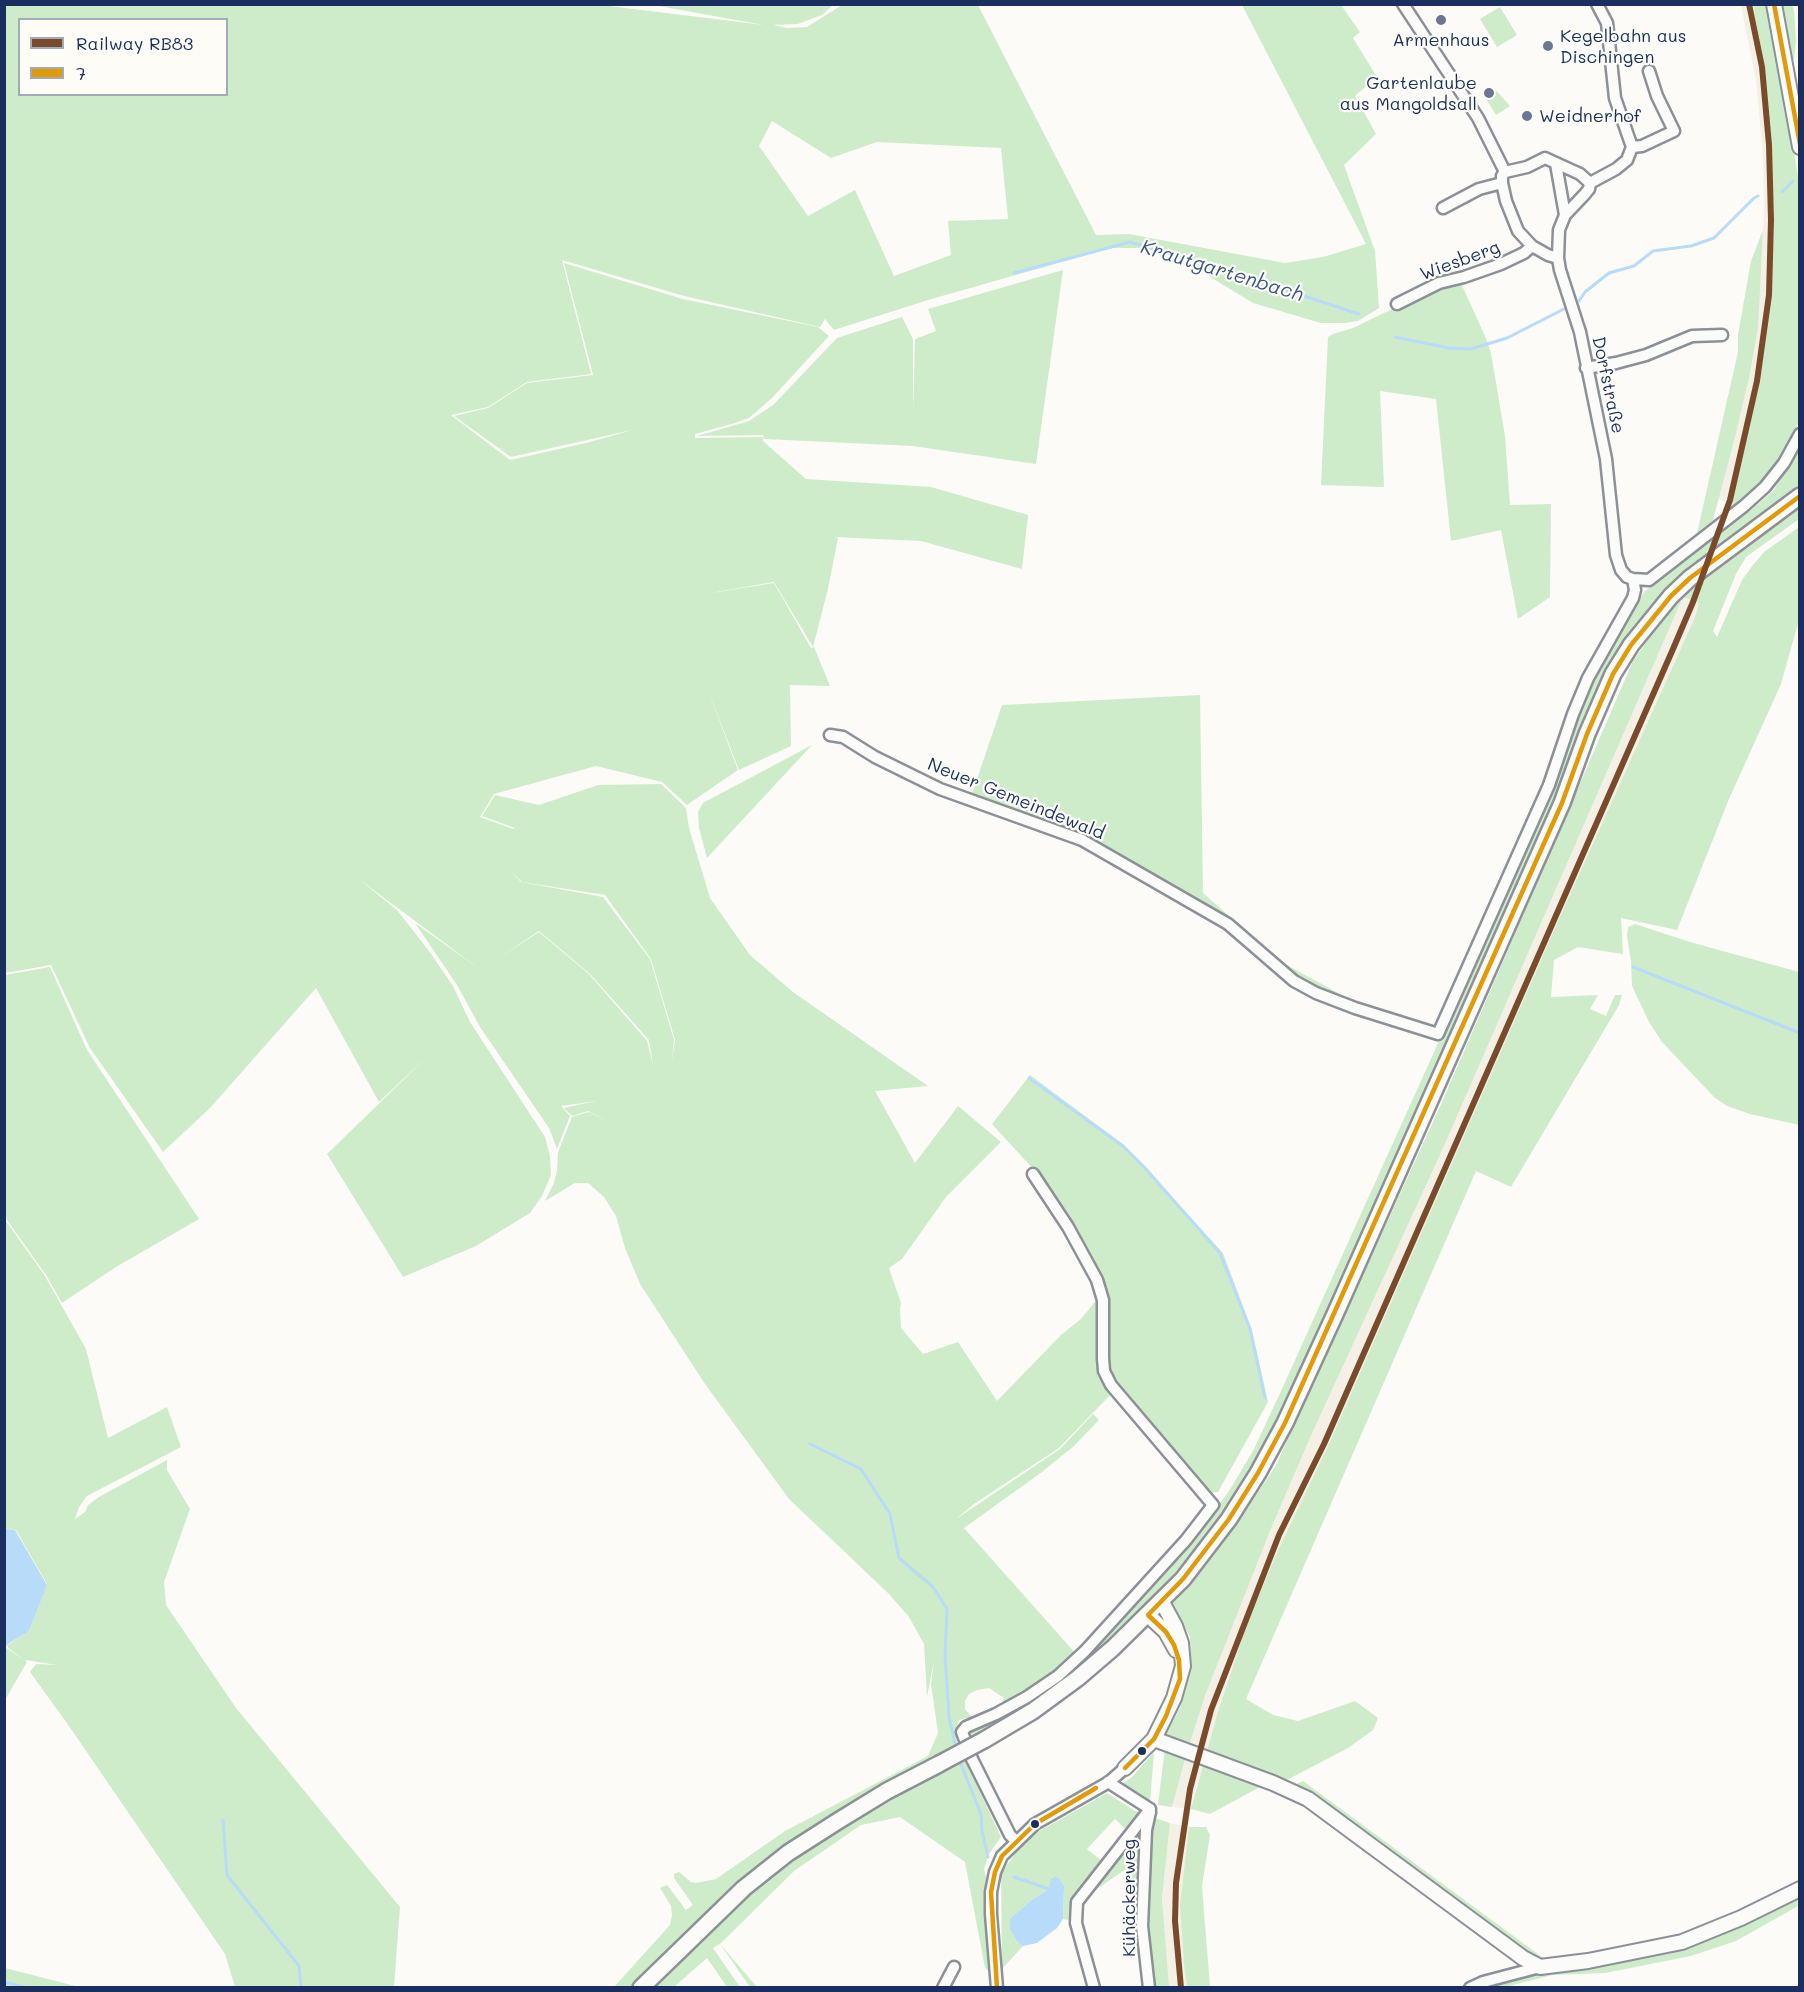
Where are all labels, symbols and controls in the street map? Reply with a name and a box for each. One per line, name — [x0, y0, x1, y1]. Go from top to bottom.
marker: Armenhaus — [1434, 13, 1448, 27]
legend — [18, 18, 228, 96]
place label: Kegelbahn aus Dischingen — [1560, 25, 1687, 68]
place label: Armenhaus — [1393, 29, 1489, 51]
text: Railway RB83 — [76, 31, 193, 55]
marker: Kegelbahn aus Dischingen — [1541, 39, 1555, 53]
text: 7 — [76, 61, 86, 85]
place label: Gartenlaube aus Mangoldsall — [1340, 72, 1477, 115]
marker: Gartenlaube aus Mangoldsall — [1482, 86, 1496, 100]
place label: Weidnerhof — [1539, 105, 1641, 127]
marker: Weidnerhof — [1520, 109, 1534, 123]
water label: Krautgartenbach — [1138, 235, 1306, 307]
street label: Wiesberg — [1417, 237, 1503, 285]
street label: Dorfstraße — [1587, 335, 1629, 435]
street label: Neuer Gemeindewald — [924, 754, 1108, 844]
unlabelled marker — [1136, 1745, 1148, 1757]
unlabelled marker — [1029, 1818, 1041, 1830]
street label: Kühäckerweg — [1118, 1839, 1140, 1957]

